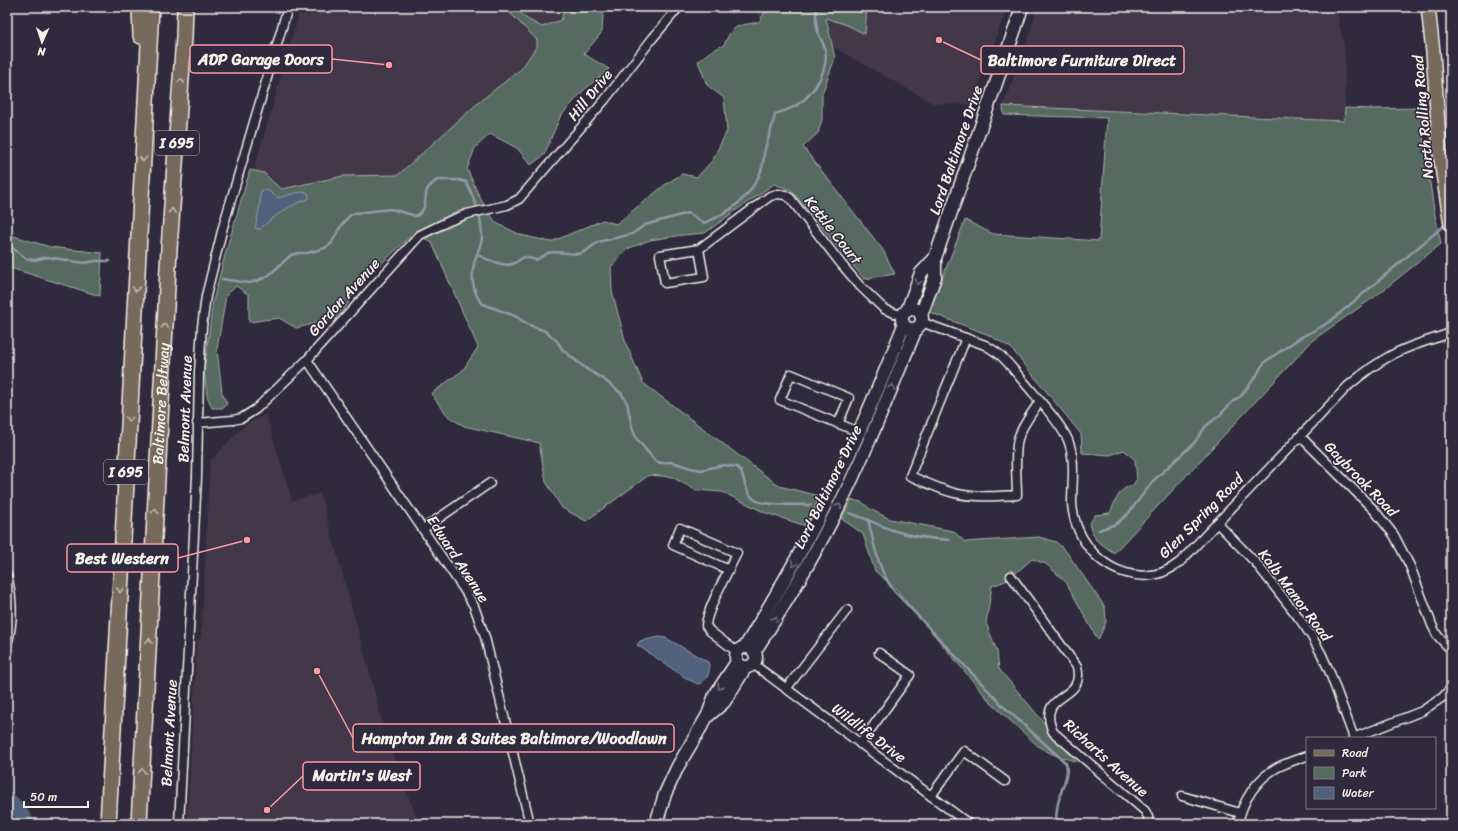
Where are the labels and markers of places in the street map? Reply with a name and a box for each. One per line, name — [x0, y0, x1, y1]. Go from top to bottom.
callout: ADP Garage Doors — [190, 45, 332, 73]
callout: Baltimore Furniture Direct — [981, 46, 1184, 74]
callout: Best Western — [67, 544, 178, 572]
callout: Hampton Inn & Suites Baltimore/Woodlawn — [353, 724, 674, 752]
callout: Martin's West — [303, 762, 420, 790]

